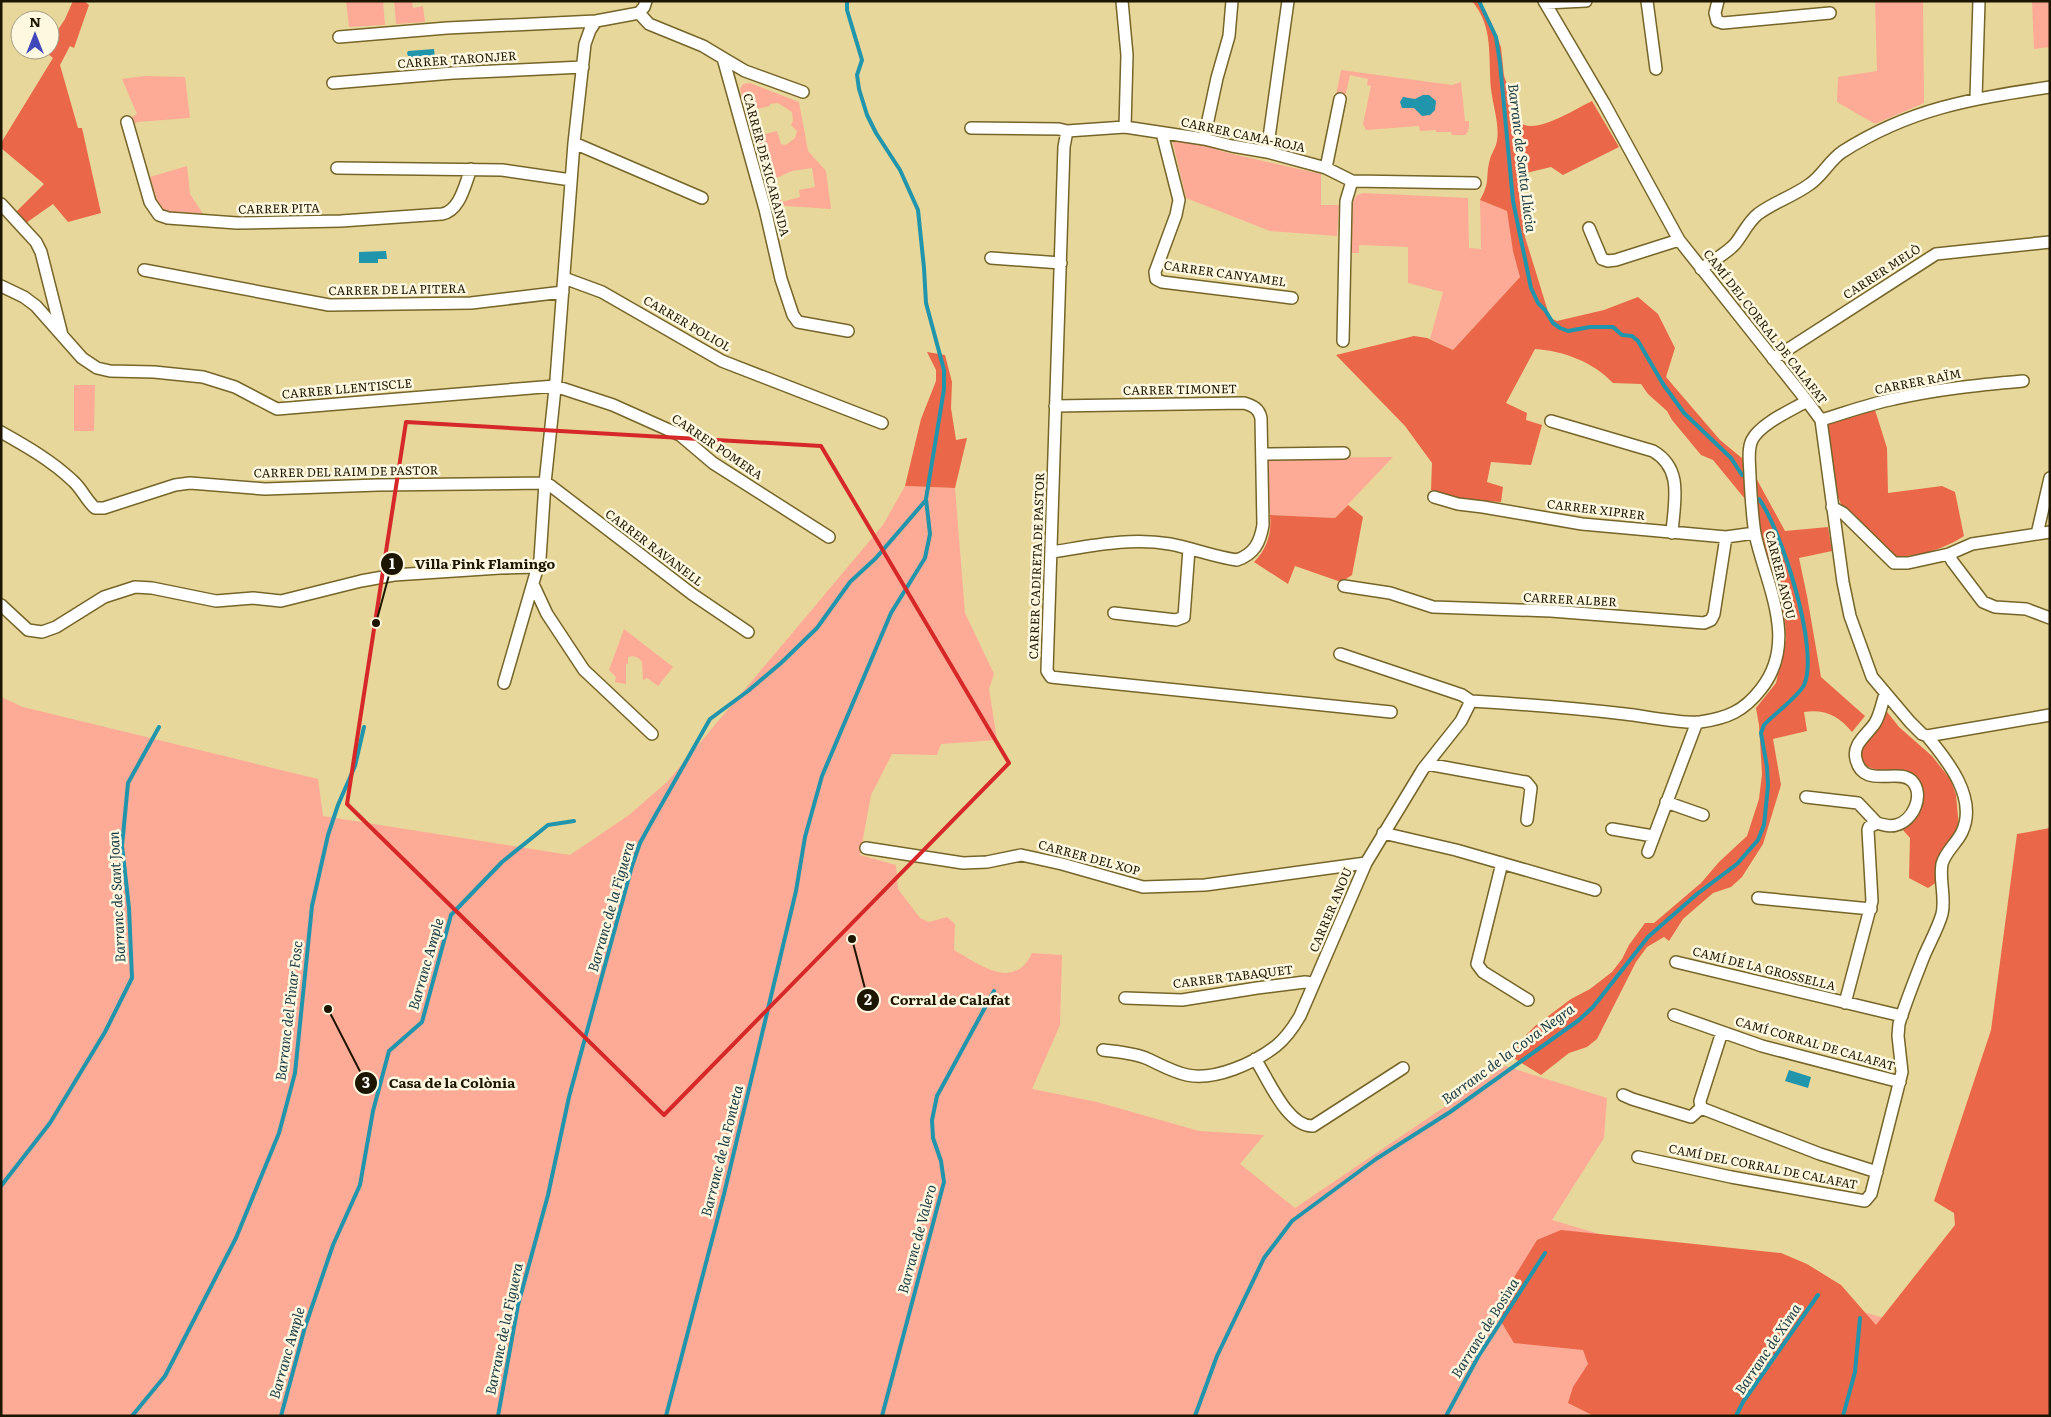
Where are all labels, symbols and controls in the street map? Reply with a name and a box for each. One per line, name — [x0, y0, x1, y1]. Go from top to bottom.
north arrow — [10, 10, 60, 60]
text: N — [29, 11, 41, 31]
street label: CARRER TARONJER — [397, 46, 517, 72]
water label: Barranc de Santa Llúcia — [1504, 82, 1542, 233]
street label: CARRER DE XICARANDA — [739, 91, 795, 239]
street label: CARRER CAMA-ROJA — [1179, 112, 1307, 156]
street label: CARRER PITA — [238, 198, 320, 218]
street label: CARRER MELÒ — [1839, 239, 1924, 303]
street label: CAMÍ DEL CORRAL DE CALAFAT — [1700, 245, 1832, 408]
street label: CARRER CANYAMEL — [1163, 256, 1288, 291]
street label: CARRER DE LA PITERA — [328, 279, 466, 299]
street label: CARRER POLIOL — [640, 291, 735, 356]
street label: CARRER RAÏM — [1873, 364, 1963, 398]
street label: CARRER LLENTISCLE — [281, 373, 413, 403]
street label: CARRER TIMONET — [1123, 379, 1237, 399]
street label: CARRER POMERA — [668, 409, 767, 483]
street label: CARRER DEL RAIM DE PASTOR — [253, 460, 439, 482]
street label: CARRER CADIRETA DE PASTOR — [1024, 472, 1048, 660]
street label: CARRER XIPRER — [1546, 494, 1647, 524]
street label: CARRER RAVANELL — [602, 504, 707, 590]
street label: CARRER ANOU — [1761, 529, 1801, 621]
callout: Villa Pink Flamingo — [380, 549, 565, 578]
text: 1 — [389, 551, 395, 574]
text: Villa Pink Flamingo — [415, 553, 555, 573]
street label: CARRER ALBER — [1523, 588, 1618, 610]
water label: Barranc de Sant Joan — [103, 830, 129, 963]
street label: CARRER DEL XOP — [1036, 835, 1142, 879]
water label: Barranc de la Figuera — [582, 839, 638, 974]
street label: CARRER ANOU — [1304, 864, 1356, 955]
water label: Barranc Ample — [402, 915, 448, 1012]
water label: Barranc del Pinar Fosc — [269, 939, 307, 1082]
street label: CAMÍ DE LA GROSSELLA — [1691, 942, 1838, 995]
street label: CARRER TABAQUET — [1172, 960, 1294, 992]
callout: Corral de Calafat — [855, 986, 1020, 1015]
text: 2 — [864, 987, 872, 1010]
text: Corral de Calafat — [890, 989, 1011, 1009]
water label: Barranc de la Cova Negra — [1437, 998, 1578, 1108]
street label: CAMÍ CORRAL DE CALAFAT — [1733, 1012, 1897, 1075]
callout: Casa de la Colònia — [354, 1068, 525, 1097]
text: 3 — [362, 1070, 370, 1093]
text: Casa de la Colònia — [389, 1072, 516, 1092]
water label: Barranc de la Fonteta — [695, 1083, 747, 1219]
street label: CAMÍ DEL CORRAL DE CALAFAT — [1667, 1139, 1859, 1193]
water label: Barranc de Valero — [892, 1182, 940, 1295]
water label: Barranc de la Figuera — [479, 1261, 527, 1397]
water label: Barranc de Bosina — [1445, 1274, 1523, 1381]
water label: Barranc de Xima — [1729, 1299, 1805, 1398]
water label: Barranc Ample — [263, 1304, 309, 1401]

